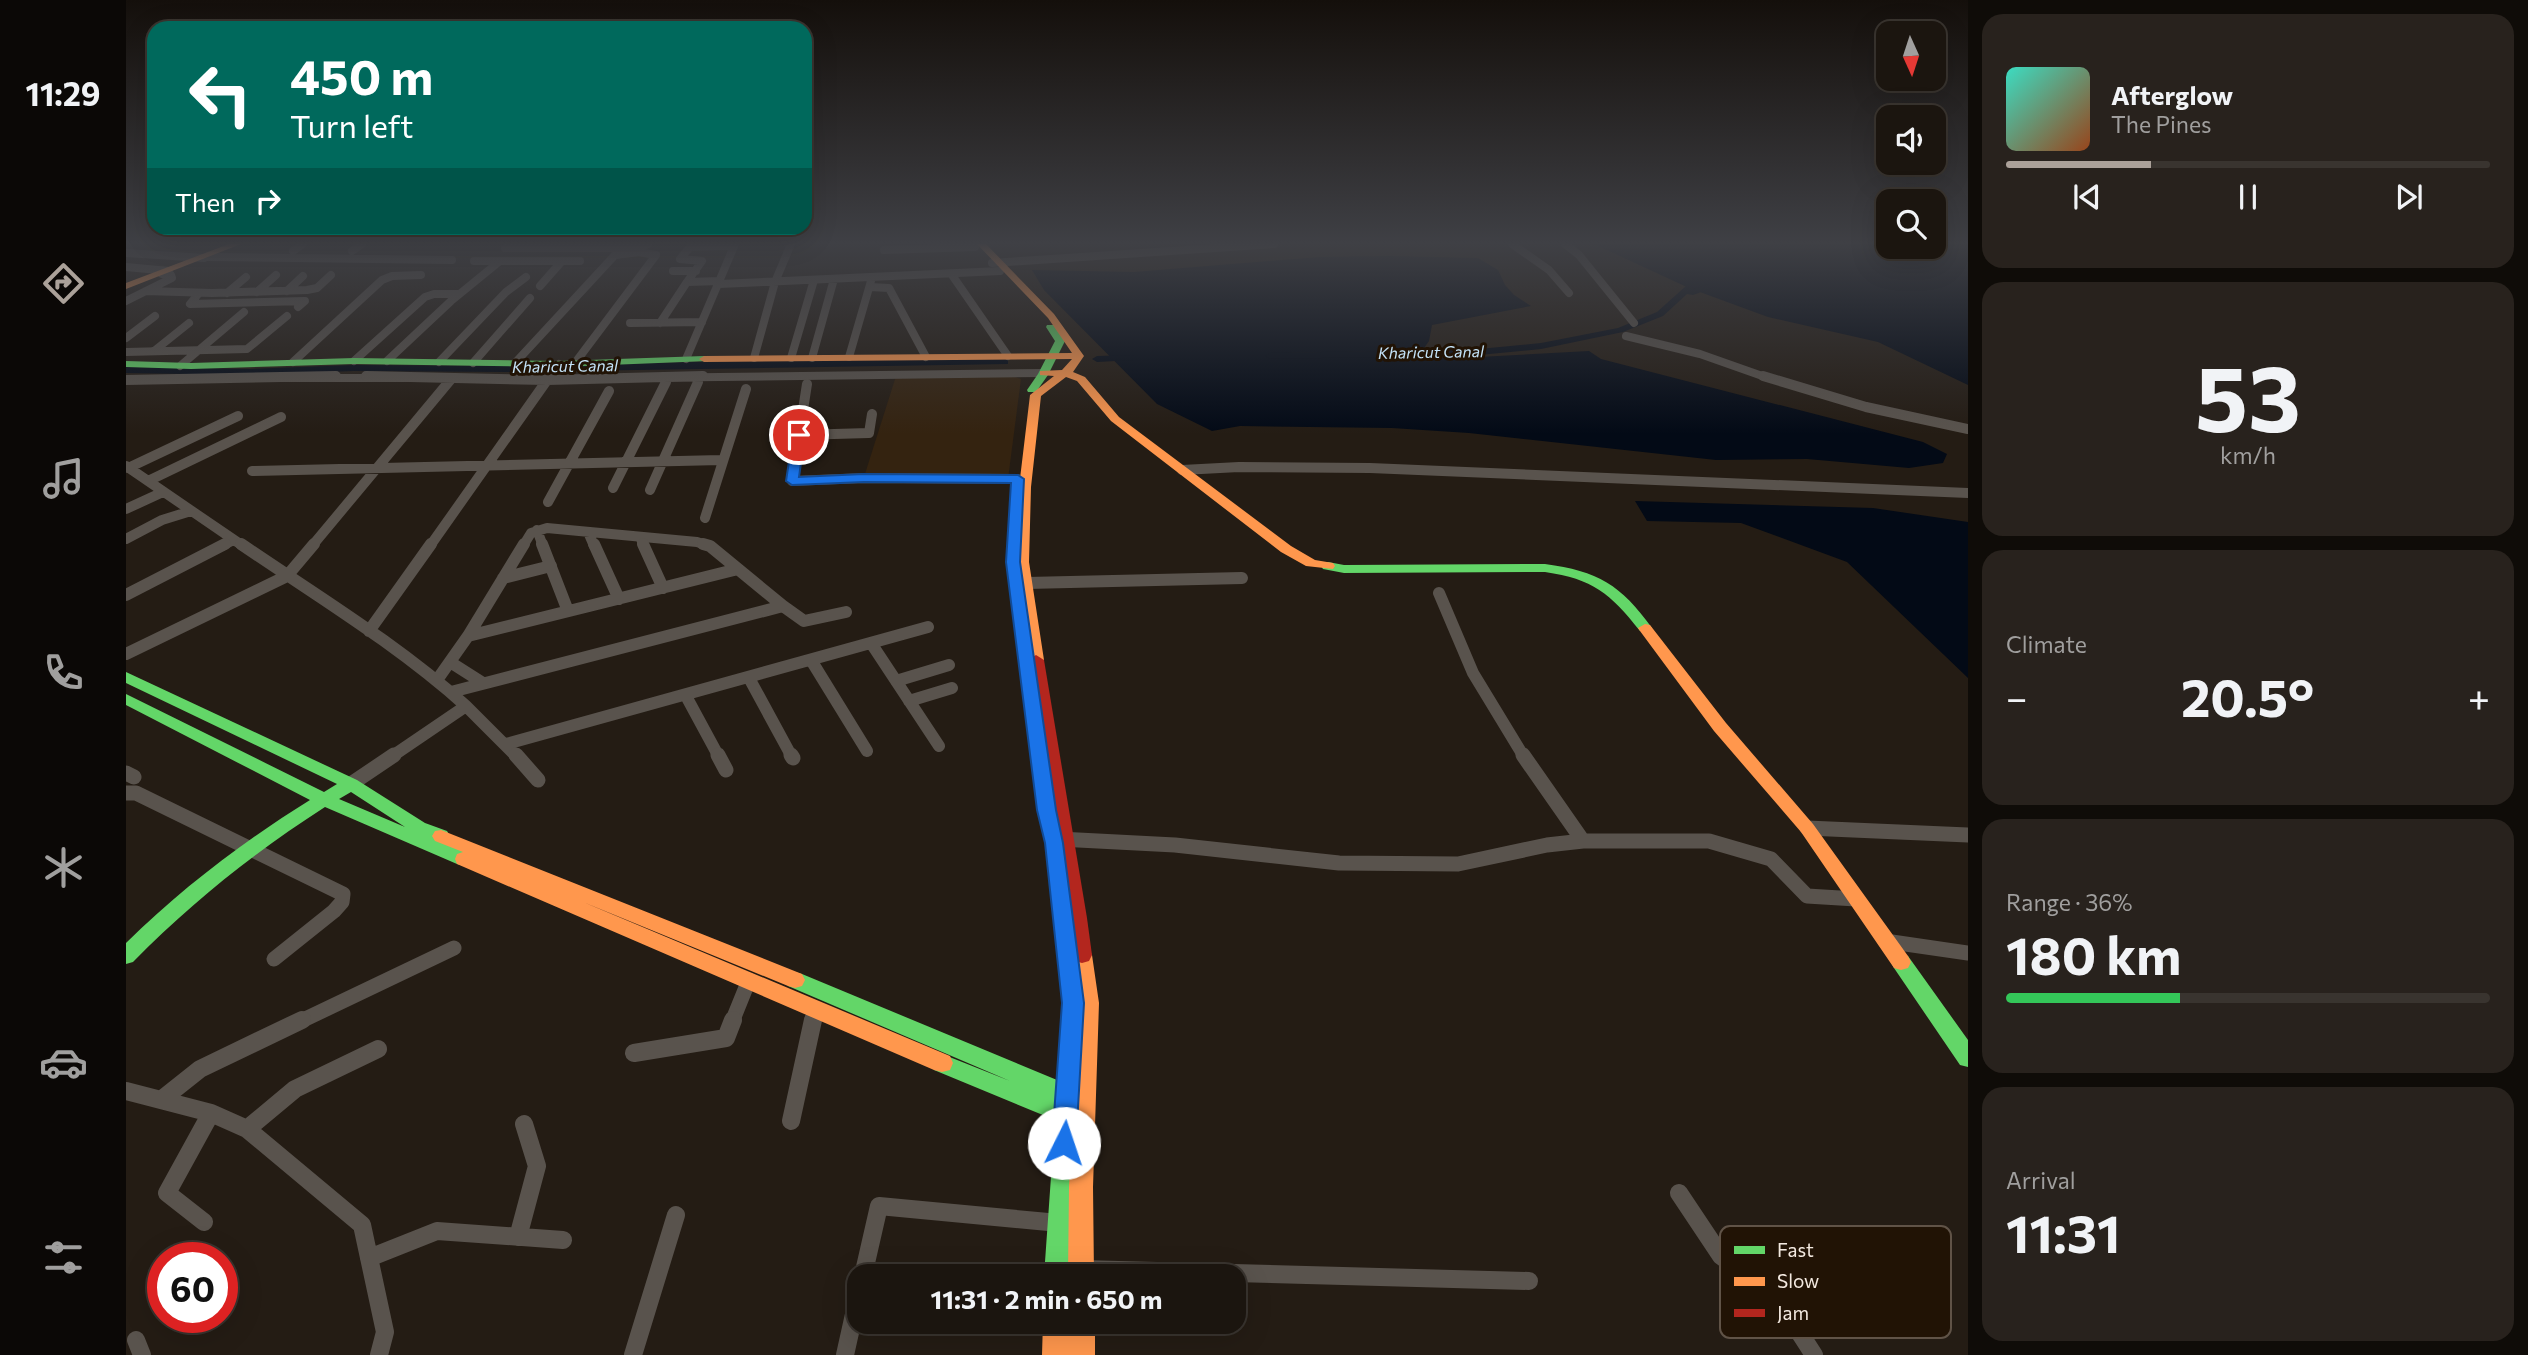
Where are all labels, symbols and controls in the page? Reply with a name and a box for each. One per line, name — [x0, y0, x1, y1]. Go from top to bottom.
north arrow — [1876, 21, 1946, 91]
map controls — [1876, 21, 1946, 259]
text: 450 m — [290, 45, 433, 105]
icon: left — [175, 49, 266, 140]
text: 11:29 — [25, 73, 101, 113]
text: Afterglow — [2111, 79, 2233, 110]
text: Turn left — [290, 105, 414, 145]
button: sound — [1876, 105, 1946, 175]
text: The Pines — [2111, 110, 2212, 138]
icon: previous — [2068, 178, 2106, 216]
icon: pause — [2229, 178, 2267, 216]
icon: next — [2390, 178, 2428, 216]
icon: right — [249, 182, 287, 220]
text: Then — [175, 186, 235, 217]
button: search — [1876, 189, 1946, 259]
icon: directions — [39, 259, 88, 308]
text: 53 — [2195, 339, 2301, 451]
water label: Kharicut Canal — [1378, 341, 1485, 362]
water label: Kharicut Canal — [512, 355, 619, 376]
pin — [769, 405, 829, 465]
icon: arrive — [780, 416, 818, 454]
text: km/h — [2220, 441, 2276, 469]
icon: music — [39, 454, 88, 503]
text: Climate — [2006, 630, 2087, 658]
icon: phone — [39, 648, 88, 697]
text: 20.5° — [2181, 664, 2314, 728]
text: − — [2006, 673, 2028, 720]
text: + — [2468, 673, 2490, 720]
icon: climate — [39, 843, 88, 892]
text: Range · 36% — [2006, 888, 2133, 916]
text: 180 km — [2006, 922, 2181, 986]
icon: car — [39, 1038, 88, 1087]
position arrow — [1027, 1106, 1101, 1180]
text: Arrival — [2006, 1166, 2076, 1194]
text: 11:31 — [2006, 1200, 2121, 1264]
legend — [1720, 1226, 1951, 1338]
icon: filters — [39, 1233, 88, 1282]
text: Fast — [1777, 1238, 1814, 1261]
speed limit sign: 60 — [147, 1242, 238, 1333]
text: Slow — [1777, 1269, 1819, 1292]
text: 11:31 · 2 min · 650 m — [931, 1283, 1162, 1314]
text: Jam — [1777, 1301, 1809, 1324]

